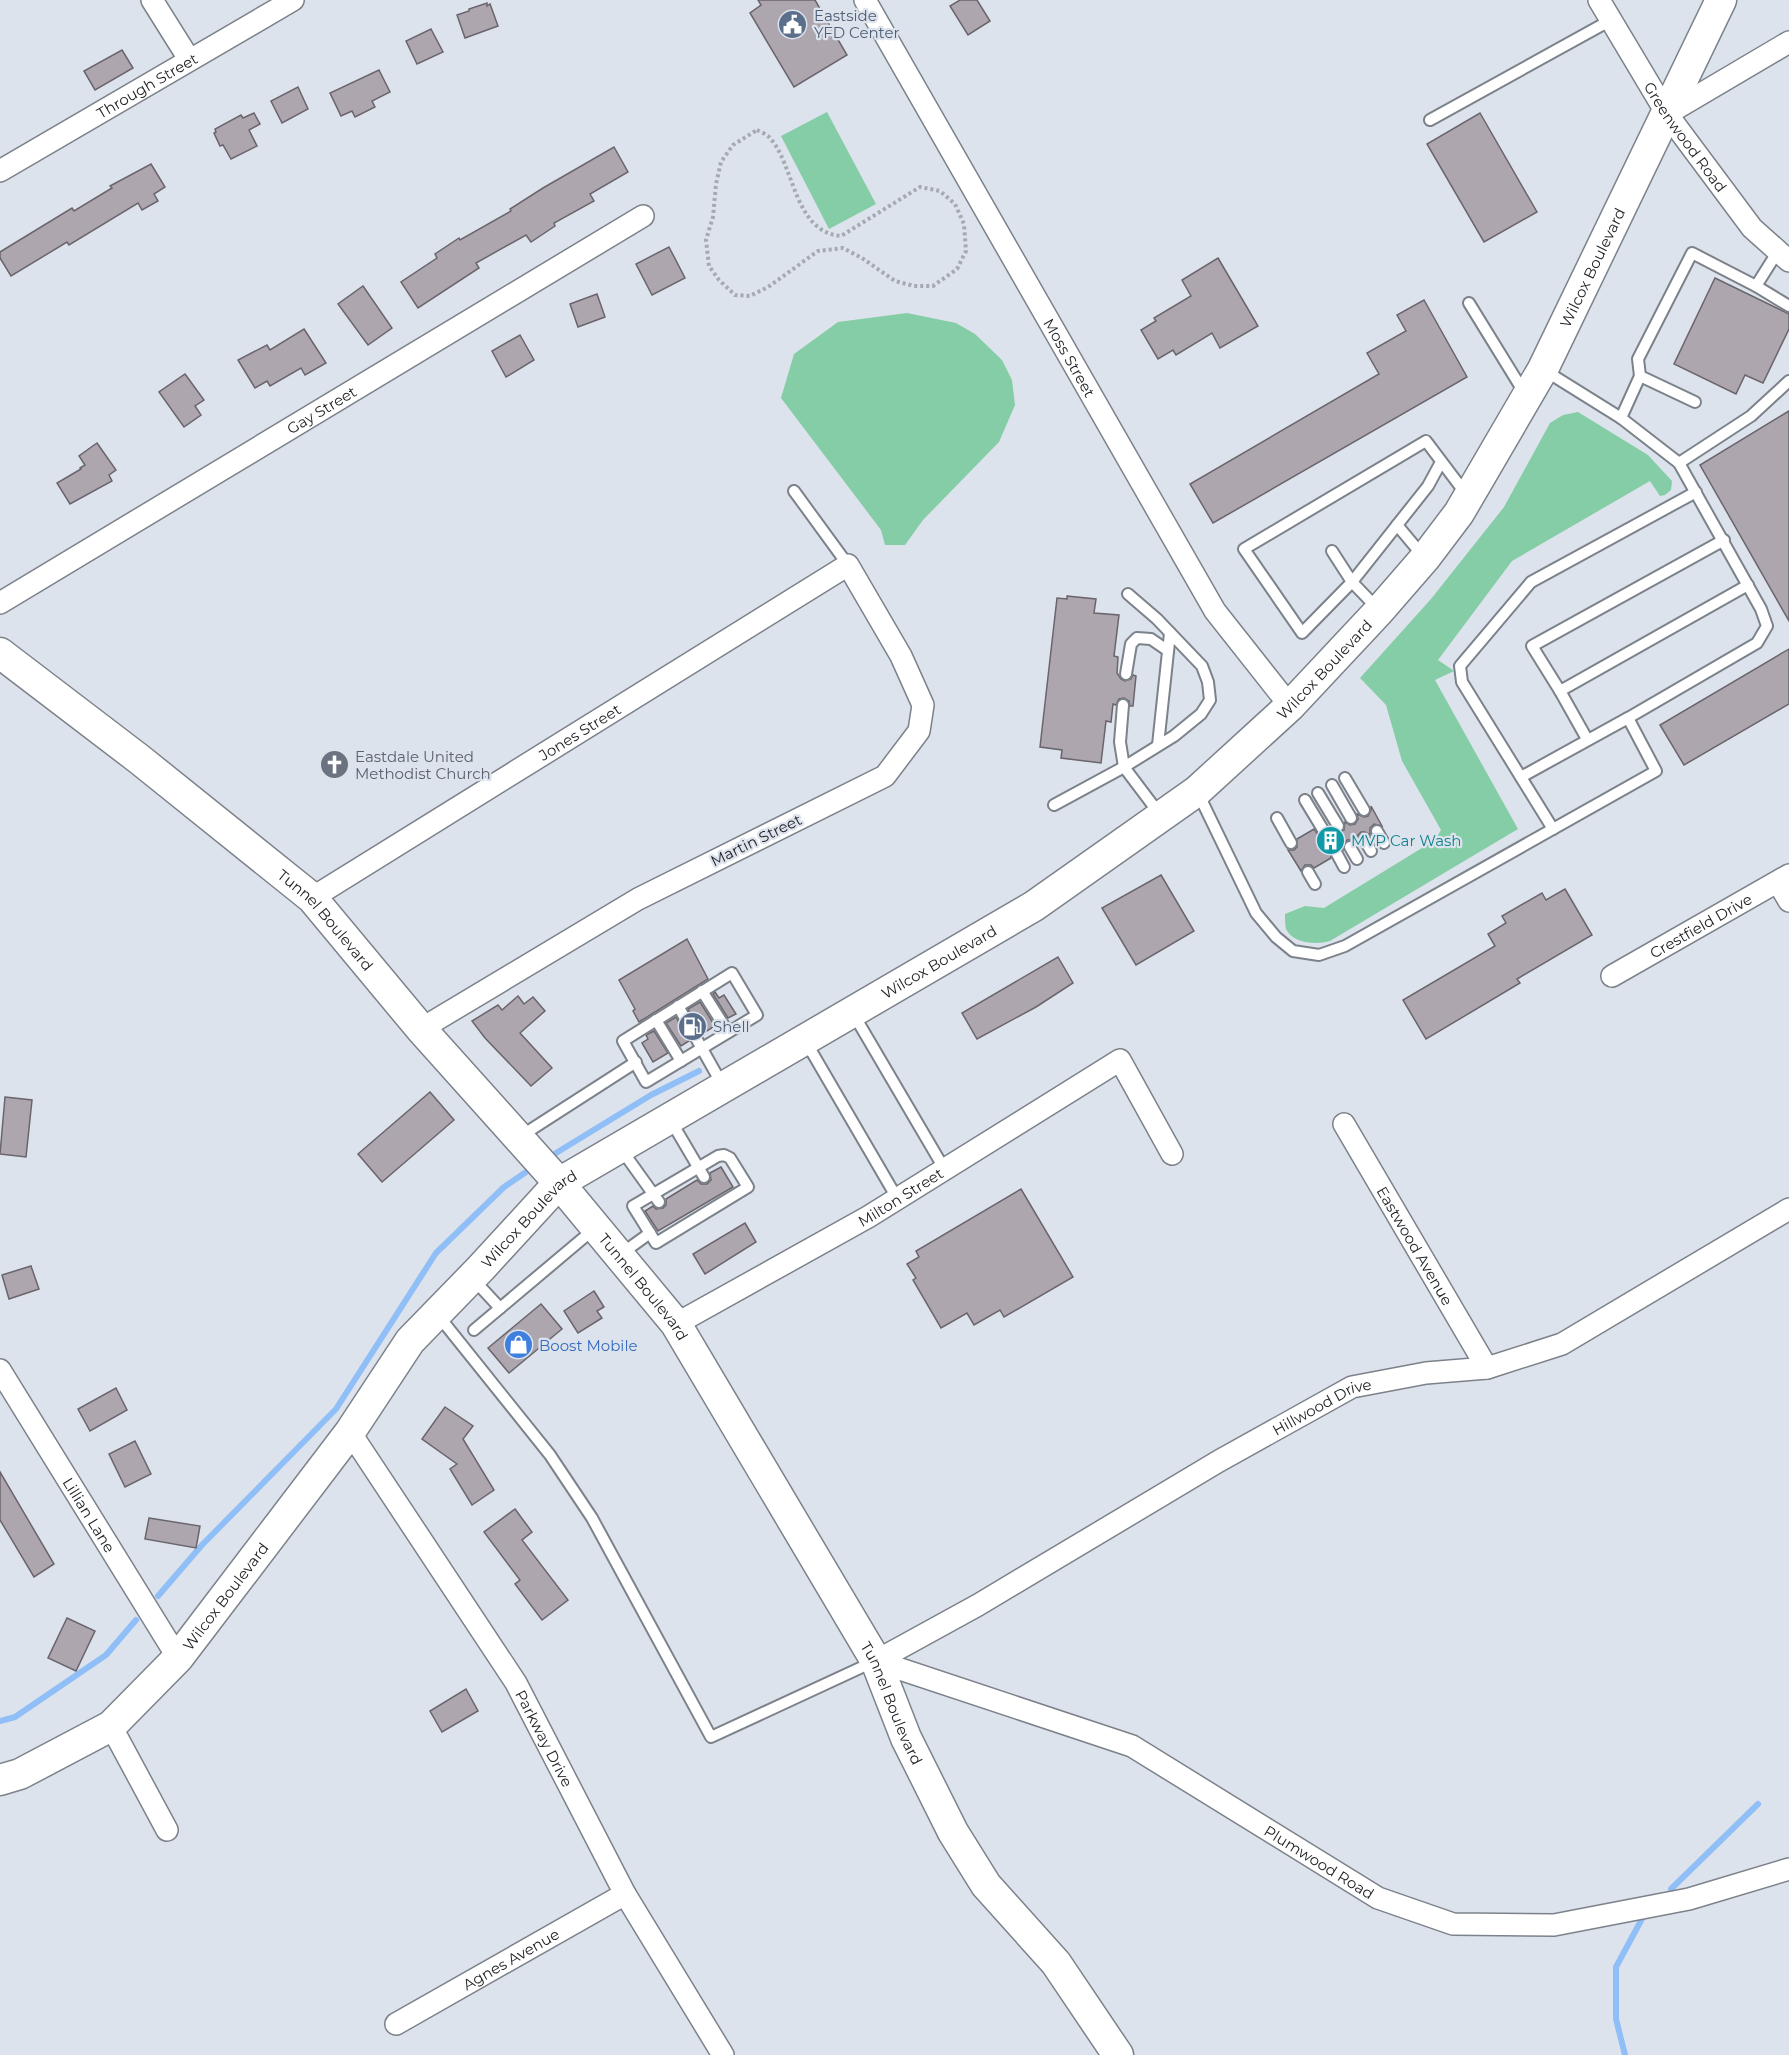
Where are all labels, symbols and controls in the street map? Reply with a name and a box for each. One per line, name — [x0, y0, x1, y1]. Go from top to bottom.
place label: Eastside YFD Center — [814, 6, 900, 42]
public building icon: Eastside YFD Center — [777, 8, 809, 40]
street label: Through Street — [93, 48, 201, 122]
street label: Greenwood Road — [1640, 78, 1731, 196]
street label: Wilcox Boulevard — [1555, 205, 1629, 330]
street label: Moss Street — [1040, 315, 1100, 400]
street label: Gay Street — [283, 381, 359, 438]
street label: Wilcox Boulevard — [1273, 615, 1376, 723]
street label: Jones Street — [534, 699, 624, 765]
place label: Eastdale United Methodist Church — [355, 747, 491, 783]
church icon: Eastdale United Methodist Church — [318, 749, 350, 781]
street label: Martin Street — [707, 810, 805, 870]
building icon: MVP Car Wash — [1314, 824, 1346, 856]
place label: MVP Car Wash — [1351, 831, 1462, 850]
street label: Tunnel Boulevard — [274, 865, 378, 974]
street label: Crestfield Drive — [1646, 889, 1755, 962]
street label: Wilcox Boulevard — [878, 921, 1000, 1003]
fuel station icon: Shell — [676, 1010, 708, 1042]
place label: Shell — [713, 1017, 750, 1036]
street label: Milton Street — [854, 1163, 947, 1230]
street label: Wilcox Boulevard — [477, 1165, 580, 1272]
street label: Eastwood Avenue — [1373, 1183, 1458, 1309]
street label: Tunnel Boulevard — [595, 1229, 693, 1343]
shop icon: Boost Mobile — [502, 1329, 534, 1361]
place label: Boost Mobile — [539, 1336, 638, 1355]
street label: Hillwood Drive — [1269, 1374, 1373, 1439]
street label: Lillian Lane — [59, 1474, 120, 1556]
street label: Wilcox Boulevard — [178, 1538, 272, 1654]
street label: Tunnel Boulevard — [857, 1638, 927, 1768]
street label: Parkway Drive — [512, 1686, 577, 1790]
street label: Plumwood Road — [1261, 1821, 1378, 1903]
street label: Agnes Avenue — [459, 1924, 562, 1994]

